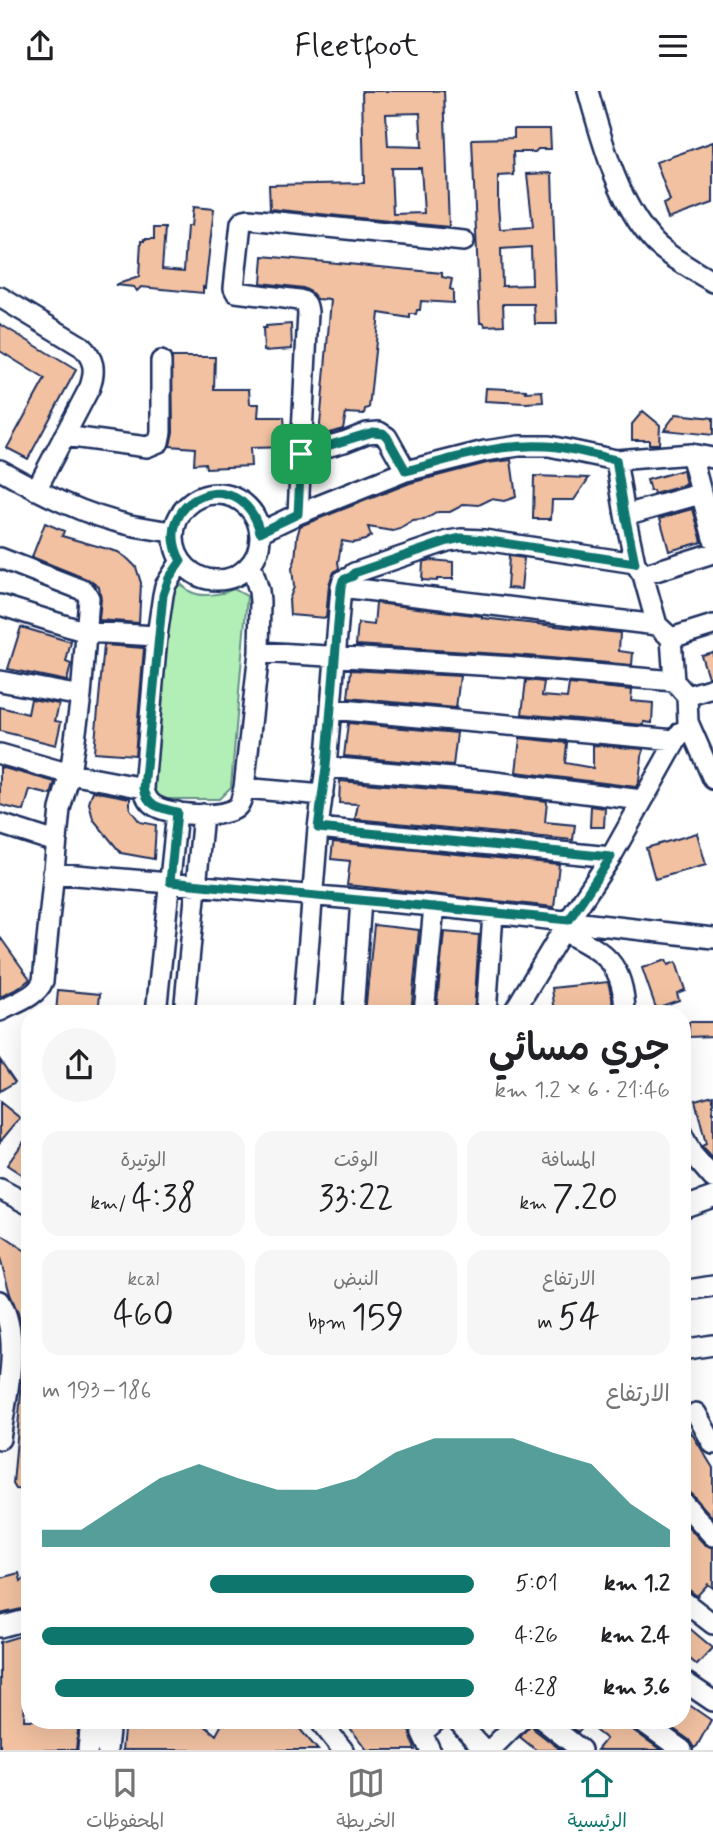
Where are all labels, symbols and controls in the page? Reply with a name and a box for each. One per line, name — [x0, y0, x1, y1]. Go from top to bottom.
text: Fleetfoot — [294, 25, 419, 67]
icon: share — [21, 27, 59, 65]
icon: menu — [654, 27, 692, 65]
pin — [271, 424, 331, 484]
icon: arrive — [282, 435, 320, 473]
text: جري مسائي — [489, 1025, 670, 1074]
button: share — [42, 1028, 116, 1102]
text: 21:46 · 6 × 1.2 km — [495, 1076, 670, 1106]
text: الوتيرة — [120, 1148, 166, 1173]
text: الوقت — [334, 1148, 378, 1173]
text: المسافة — [542, 1148, 596, 1173]
text: 4:38 — [132, 1176, 196, 1222]
text: 33:22 — [318, 1176, 394, 1222]
text: 7.20 — [552, 1176, 618, 1222]
text: /km — [90, 1191, 132, 1216]
text: km — [519, 1191, 552, 1216]
text: kcal — [127, 1267, 159, 1292]
text: النبض — [333, 1267, 379, 1292]
text: الارتفاع — [542, 1267, 595, 1292]
text: 460 — [113, 1292, 174, 1338]
text: 159 — [351, 1295, 404, 1341]
text: 54 — [558, 1295, 600, 1341]
text: bpm — [308, 1310, 351, 1335]
text: m — [537, 1310, 558, 1335]
text: 186–193 m — [42, 1376, 151, 1406]
text: الارتفاع — [606, 1380, 670, 1410]
text: 5:01 — [515, 1569, 558, 1599]
text: 1.2 km — [604, 1569, 670, 1599]
text: 4:26 — [514, 1621, 558, 1651]
text: 2.4 km — [601, 1621, 670, 1651]
text: 4:28 — [515, 1673, 558, 1703]
text: 3.6 km — [603, 1673, 670, 1703]
tab: المحفوظات — [86, 1764, 164, 1837]
tab: الخريطة — [336, 1764, 395, 1837]
tab: الرئيسية — [567, 1764, 627, 1837]

